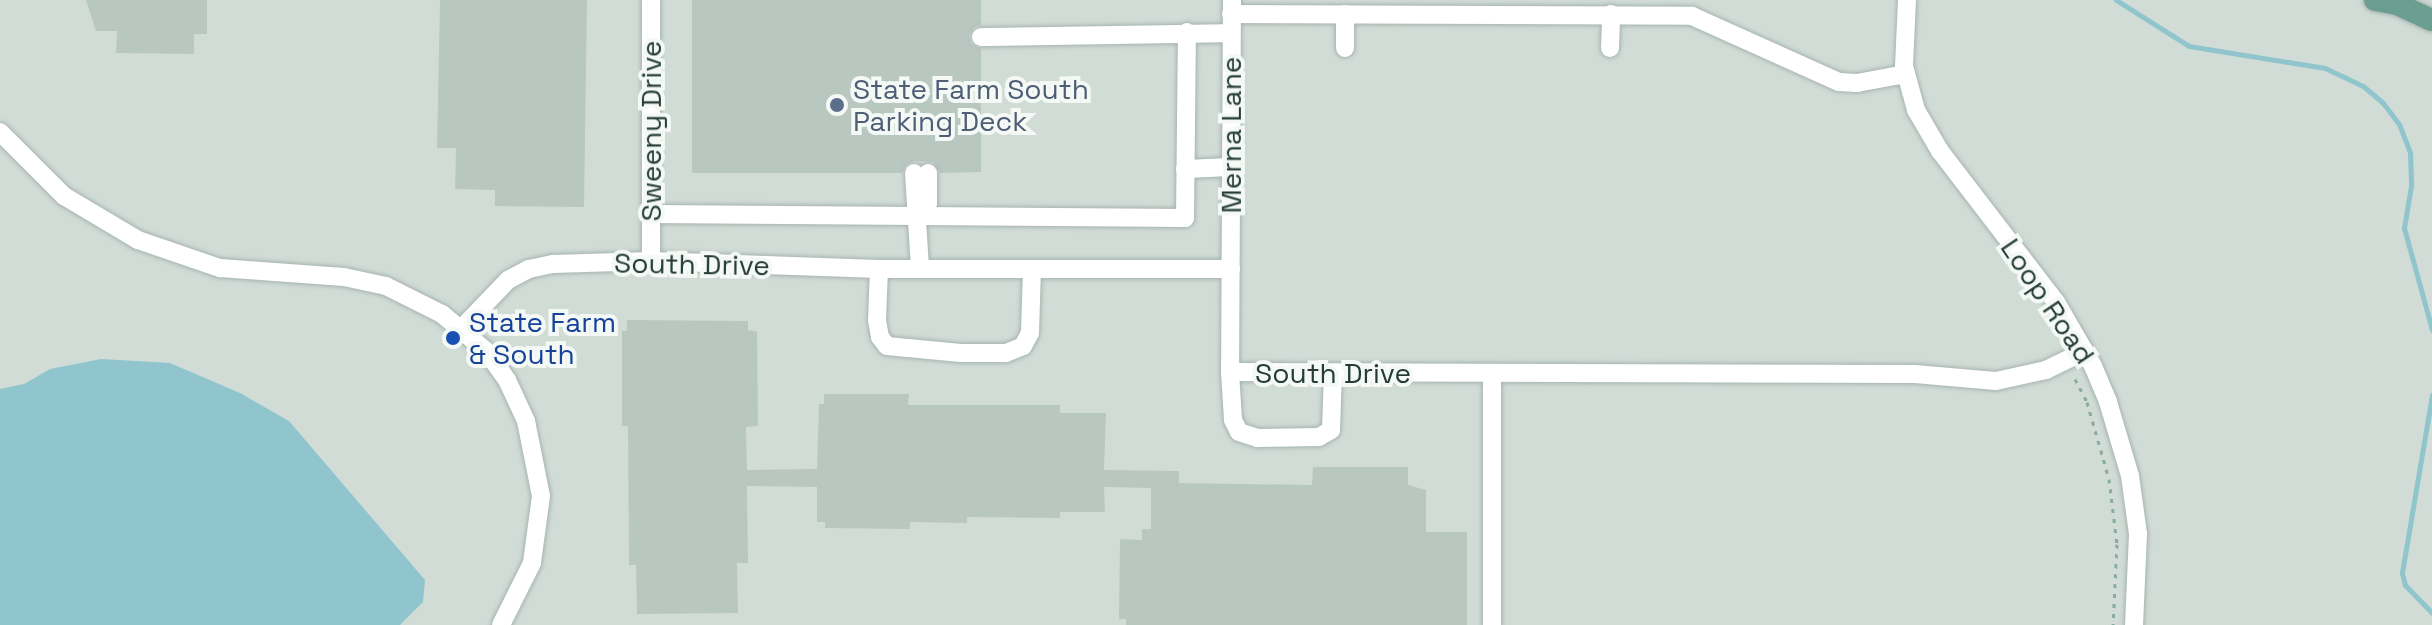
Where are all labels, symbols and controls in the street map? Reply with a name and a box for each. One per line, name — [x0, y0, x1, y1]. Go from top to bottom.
street label: Sweeny Drive — [634, 41, 668, 221]
street label: Merna Lane — [1214, 57, 1248, 213]
place label: State Farm South Parking Deck — [853, 72, 1089, 138]
marker: State Farm South Parking Deck — [828, 96, 846, 114]
street label: Loop Road — [1994, 232, 2102, 370]
street label: South Drive — [614, 246, 770, 282]
place label: State Farm & South — [469, 305, 616, 371]
marker: State Farm & South — [444, 329, 462, 347]
street label: South Drive — [1255, 356, 1411, 390]

